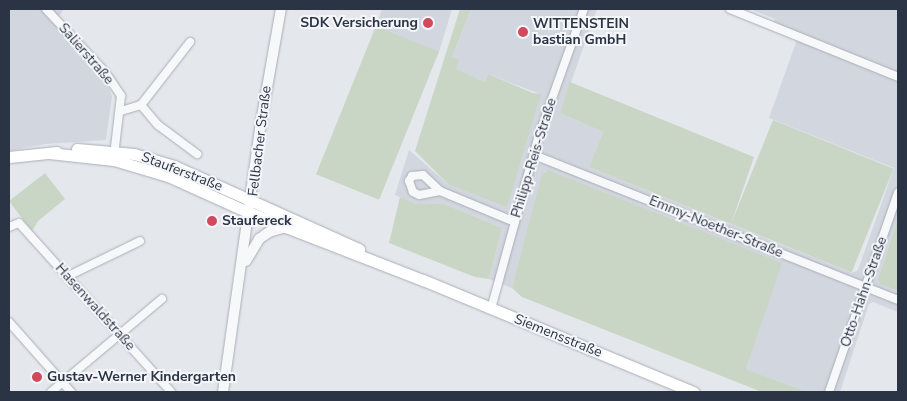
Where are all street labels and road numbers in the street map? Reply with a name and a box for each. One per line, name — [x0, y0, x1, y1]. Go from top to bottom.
street label: Salierstraße — [55, 20, 117, 88]
street label: Fellbacher Straße — [245, 85, 275, 197]
street label: Philipp-Reis-Straße — [508, 96, 560, 220]
street label: Stauferstraße — [139, 149, 225, 195]
street label: Emmy-Noether-Straße — [647, 192, 785, 262]
street label: Otto-Hahn-Straße — [837, 235, 891, 349]
street label: Hasenwaldstraße — [51, 260, 139, 354]
street label: Siemensstraße — [512, 311, 604, 361]

